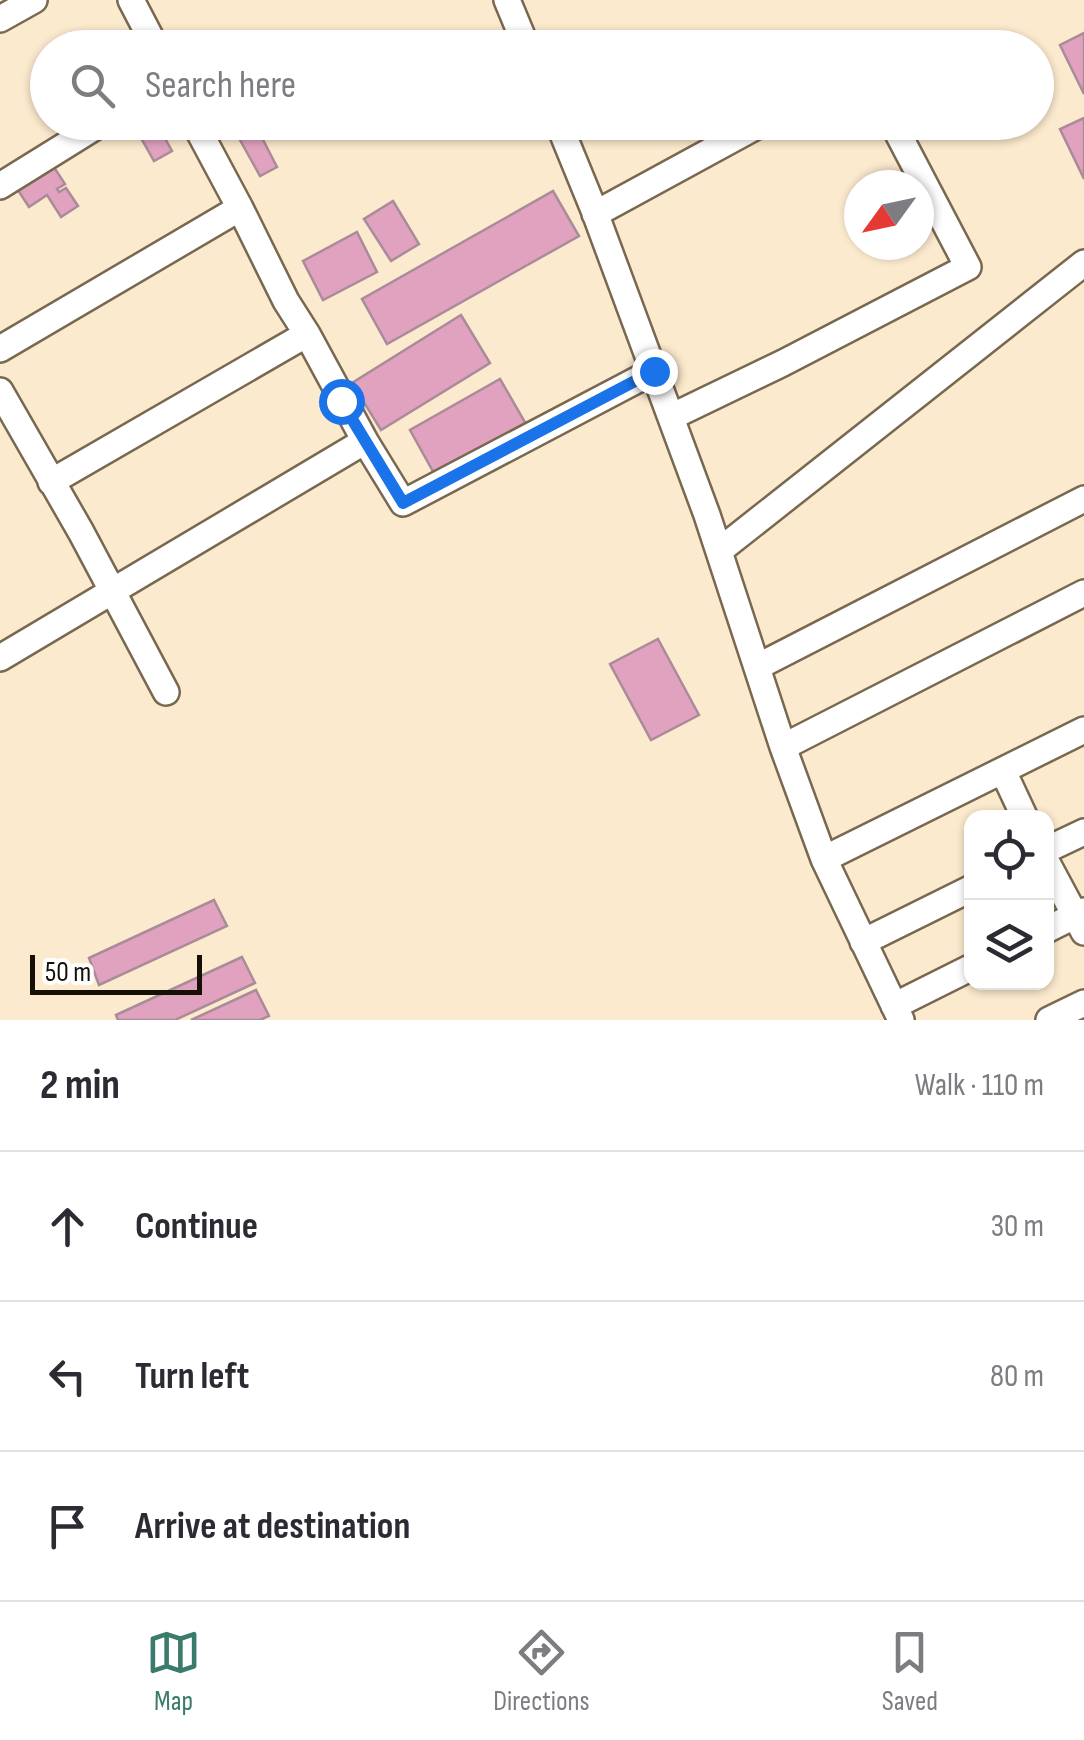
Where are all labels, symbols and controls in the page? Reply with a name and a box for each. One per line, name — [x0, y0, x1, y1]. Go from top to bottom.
search box — [30, 30, 1054, 140]
icon: search — [65, 58, 120, 113]
text: Search here — [145, 63, 296, 108]
north arrow — [844, 170, 934, 260]
route end — [632, 349, 678, 395]
route start — [319, 379, 365, 425]
map controls — [964, 810, 1054, 990]
button: locate — [964, 810, 1054, 900]
button: layers — [964, 900, 1054, 990]
scale bar — [30, 950, 202, 994]
text: 50 m — [45, 956, 91, 989]
text: 2 min — [40, 1060, 120, 1111]
text: Walk · 110 m — [915, 1066, 1044, 1105]
icon: ahead — [40, 1199, 95, 1254]
text: Continue — [135, 1204, 258, 1249]
text: 30 m — [991, 1207, 1044, 1246]
icon: left — [40, 1349, 95, 1404]
text: Turn left — [135, 1354, 249, 1399]
text: 80 m — [990, 1357, 1044, 1396]
icon: arrive — [40, 1499, 95, 1554]
text: Arrive at destination — [135, 1504, 410, 1549]
tab: Map — [146, 1625, 201, 1718]
tab: Directions — [493, 1625, 590, 1718]
tab: Saved — [882, 1625, 938, 1718]

